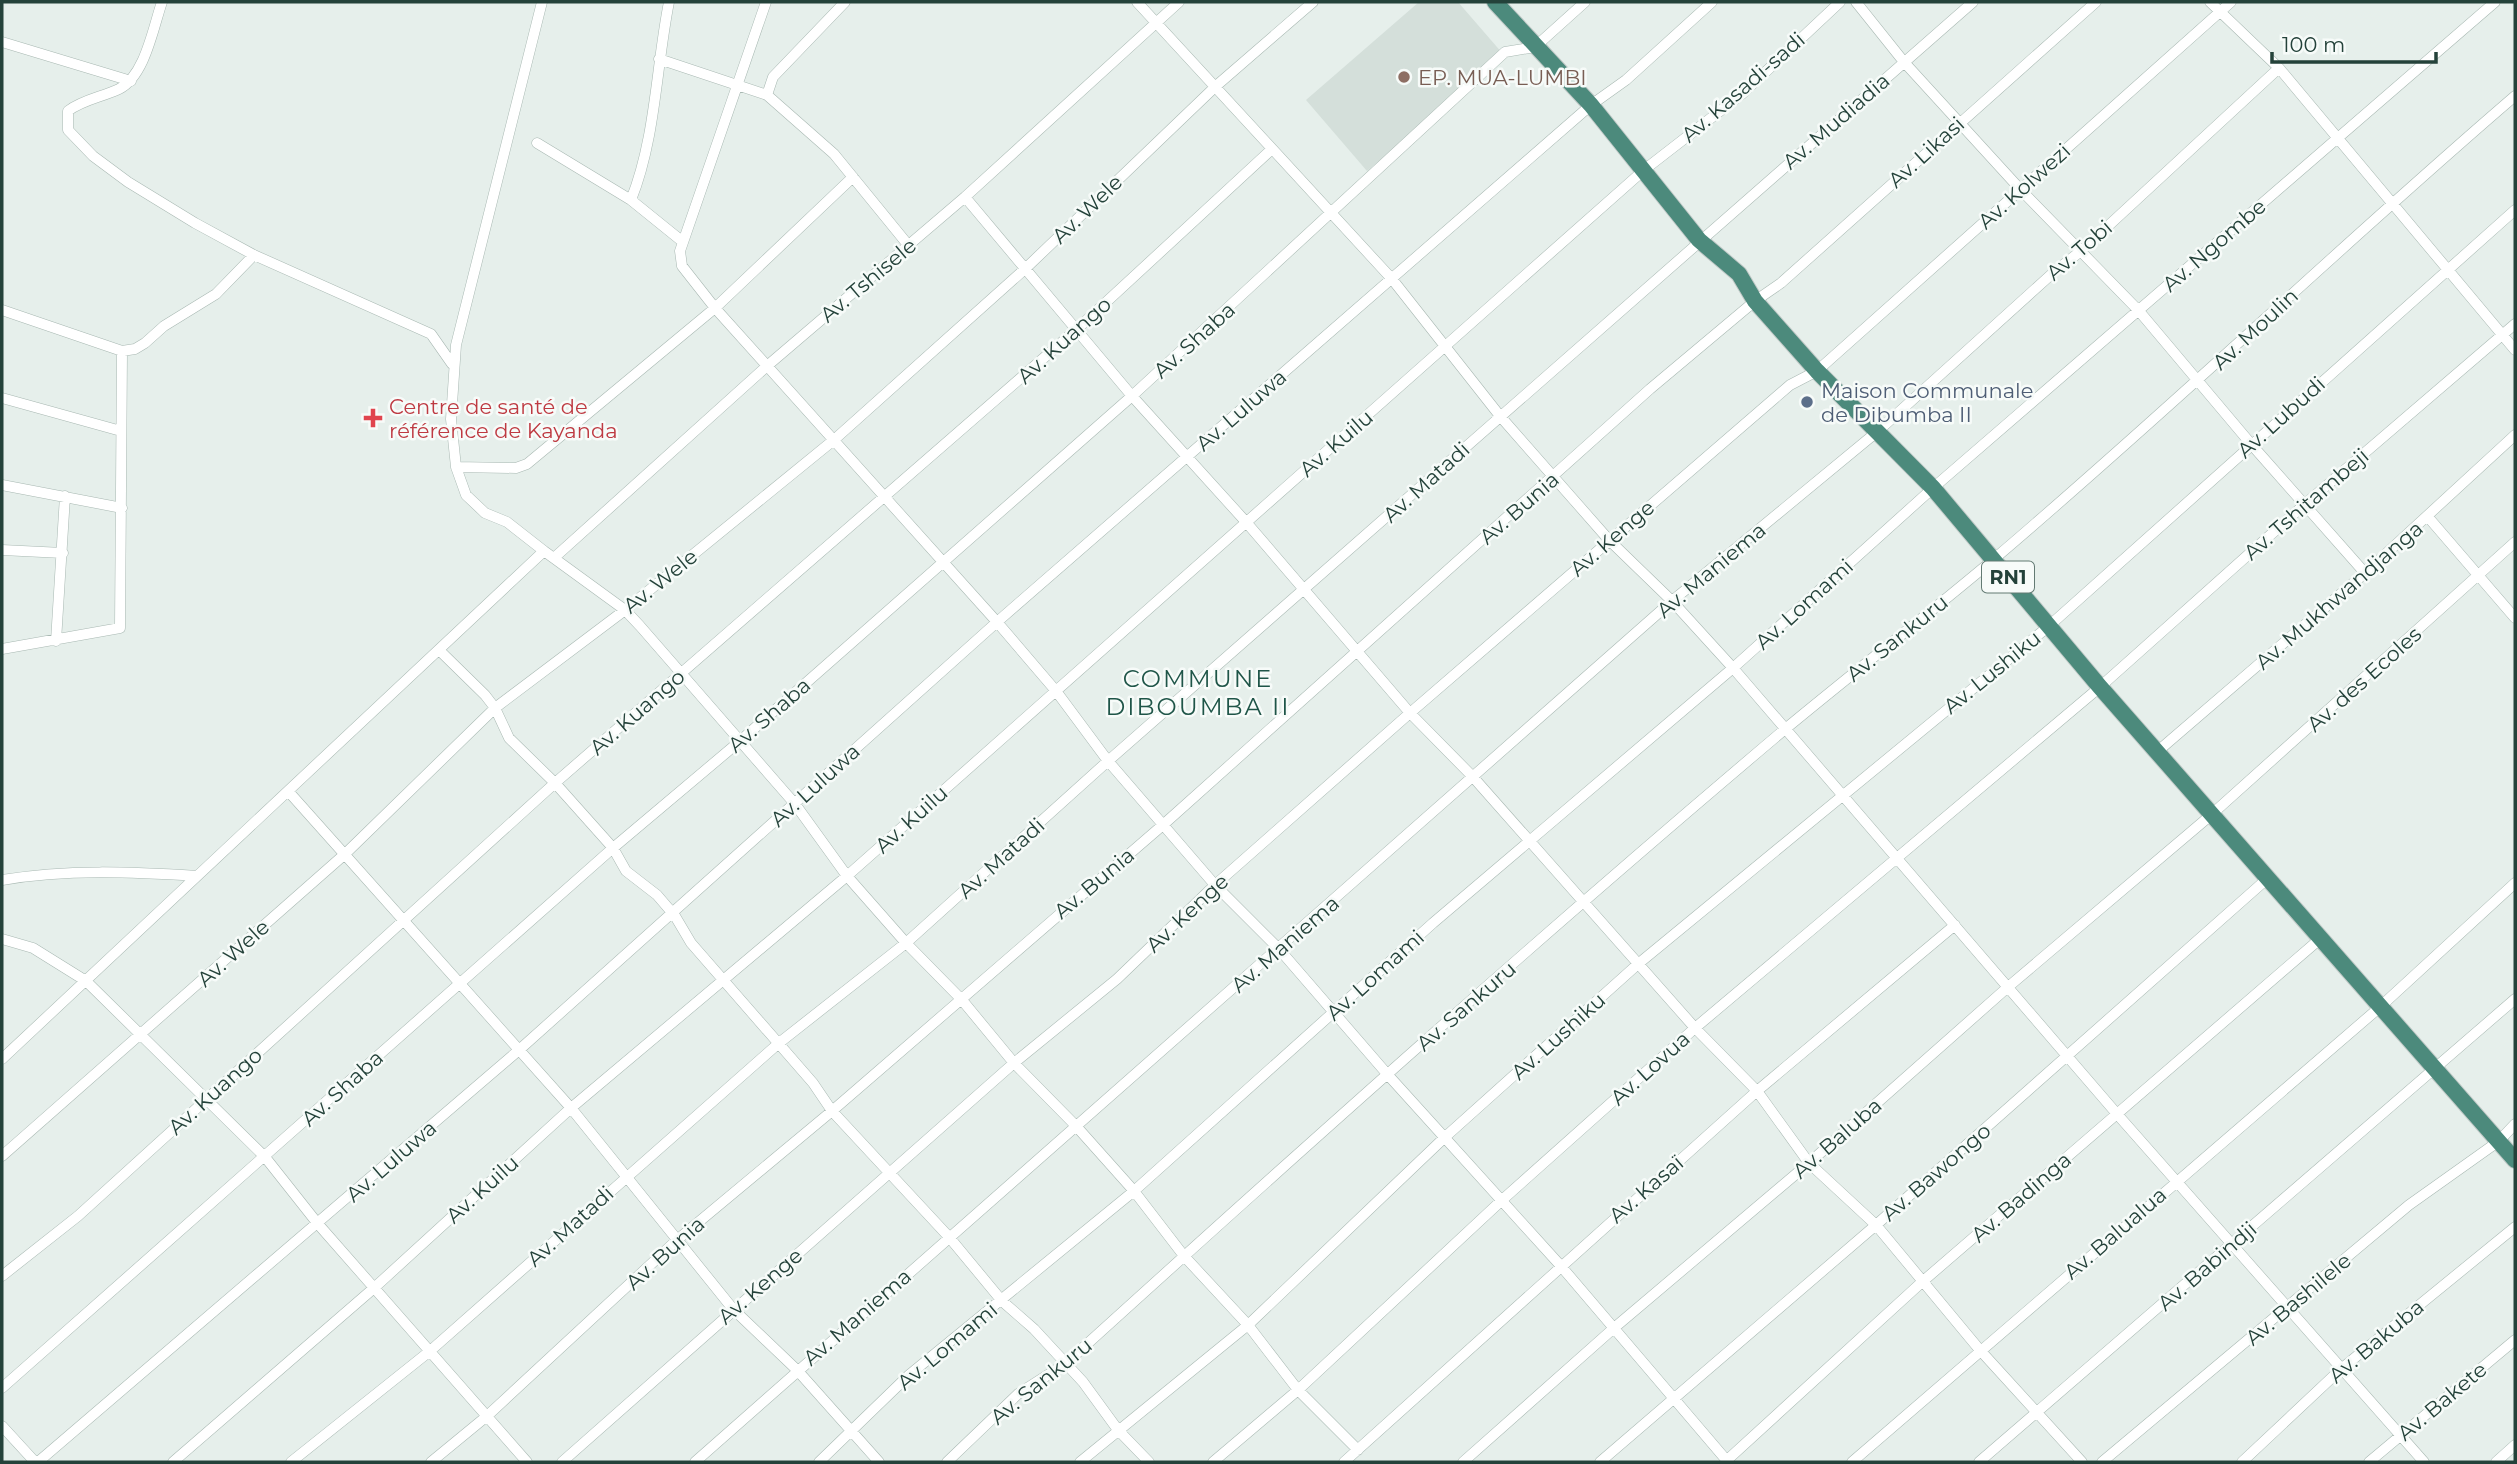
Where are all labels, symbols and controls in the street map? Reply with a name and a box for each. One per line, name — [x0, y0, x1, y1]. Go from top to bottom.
scale bar — [2272, 21, 2436, 65]
street label: Av. Kasadi-sadi — [1676, 27, 1810, 147]
text: 100 m — [2282, 32, 2345, 57]
place label: EP. MUA-LUMBI — [1418, 65, 1587, 90]
street label: Av. Mudiadia — [1777, 68, 1895, 174]
marker: EP. MUA-LUMBI — [1396, 69, 1412, 85]
street label: Av. Likasi — [1883, 111, 1969, 193]
street label: Av. Kolwezi — [1973, 138, 2075, 234]
street label: Av. Wele — [1047, 169, 1127, 249]
street label: Av. Ngombe — [2157, 193, 2271, 297]
street label: Av. Tobi — [2041, 215, 2117, 285]
street label: Av. Tshisele — [815, 233, 921, 327]
street label: Av. Moulin — [2207, 283, 2303, 375]
street label: Av. Kuango — [1012, 291, 1116, 389]
street label: Av. Shaba — [1148, 297, 1240, 383]
street label: Av. Luluwa — [1191, 364, 1291, 456]
street label: Av. Lubudi — [2232, 371, 2330, 463]
place label: Maison Communale de Dibumba II — [1821, 378, 2033, 427]
place label: Centre de santé de référence de Kayanda — [389, 394, 618, 443]
marker: Maison Communale de Dibumba II — [1799, 394, 1815, 410]
street label: Av. Kuilu — [1294, 404, 1378, 482]
marker: Centre de santé de référence de Kayanda — [363, 408, 383, 428]
street label: Av. Matadi — [1378, 437, 1474, 527]
street label: Av. Tshitambeji — [2238, 443, 2374, 565]
street label: Av. Bunia — [1474, 467, 1564, 549]
street label: Av. Kenge — [1565, 495, 1659, 581]
street label: Av. Mukhwandjanga — [2250, 515, 2428, 675]
street label: Av. Maniema — [1651, 517, 1771, 623]
street label: Av. Wele — [618, 543, 702, 619]
street label: Av. Lomami — [1750, 554, 1858, 654]
road number: RN1 — [1982, 562, 2034, 592]
street label: Av. Sankuru — [1841, 589, 1953, 687]
street label: Av. des Ecoles — [2302, 621, 2426, 737]
street label: Av. Lushiku — [1938, 625, 2046, 719]
street label: Av. Kuango — [584, 664, 690, 760]
district label: COMMUNE DIBOUMBA II — [1105, 664, 1291, 721]
street label: Av. Shaba — [723, 672, 815, 758]
street label: Av. Luluwa — [765, 738, 865, 832]
street label: Av. Kuilu — [869, 780, 953, 858]
street label: Av. Matadi — [953, 813, 1049, 903]
street label: Av. Bunia — [1049, 842, 1139, 924]
street label: Av. Kenge — [1141, 869, 1233, 957]
street label: Av. Maniema — [1226, 890, 1344, 998]
street label: Av. Wele — [192, 914, 274, 992]
street label: Av. Lomami — [1321, 925, 1429, 1025]
street label: Av. Sankuru — [1411, 956, 1521, 1056]
street label: Av. Lushiku — [1506, 987, 1610, 1085]
street label: Av. Lovua — [1605, 1026, 1695, 1110]
street label: Av. Kuango — [163, 1042, 267, 1140]
street label: Av. Shaba — [296, 1045, 388, 1131]
street label: Av. Baluba — [1787, 1093, 1887, 1183]
street label: Av. Luluwa — [341, 1115, 441, 1207]
street label: Av. Bawongo — [1876, 1118, 1996, 1226]
street label: Av. Badinga — [1966, 1147, 2076, 1247]
street label: Av. Kuilu — [440, 1150, 524, 1228]
street label: Av. Kasaï — [1604, 1150, 1689, 1228]
street label: Av. Matadi — [522, 1181, 618, 1271]
street label: Av. Balualua — [2059, 1182, 2171, 1284]
street label: Av. Bunia — [620, 1211, 710, 1295]
street label: Av. Babindji — [2152, 1216, 2262, 1316]
street label: Av. Kenge — [713, 1243, 807, 1329]
street label: Av. Bashilele — [2240, 1248, 2356, 1350]
street label: Av. Maniema — [798, 1263, 916, 1371]
street label: Av. Bakuba — [2323, 1294, 2429, 1388]
street label: Av. Lomami — [892, 1297, 1002, 1395]
street label: Av. Sankuru — [985, 1332, 1097, 1430]
street label: Av. Bakete — [2392, 1356, 2492, 1446]

